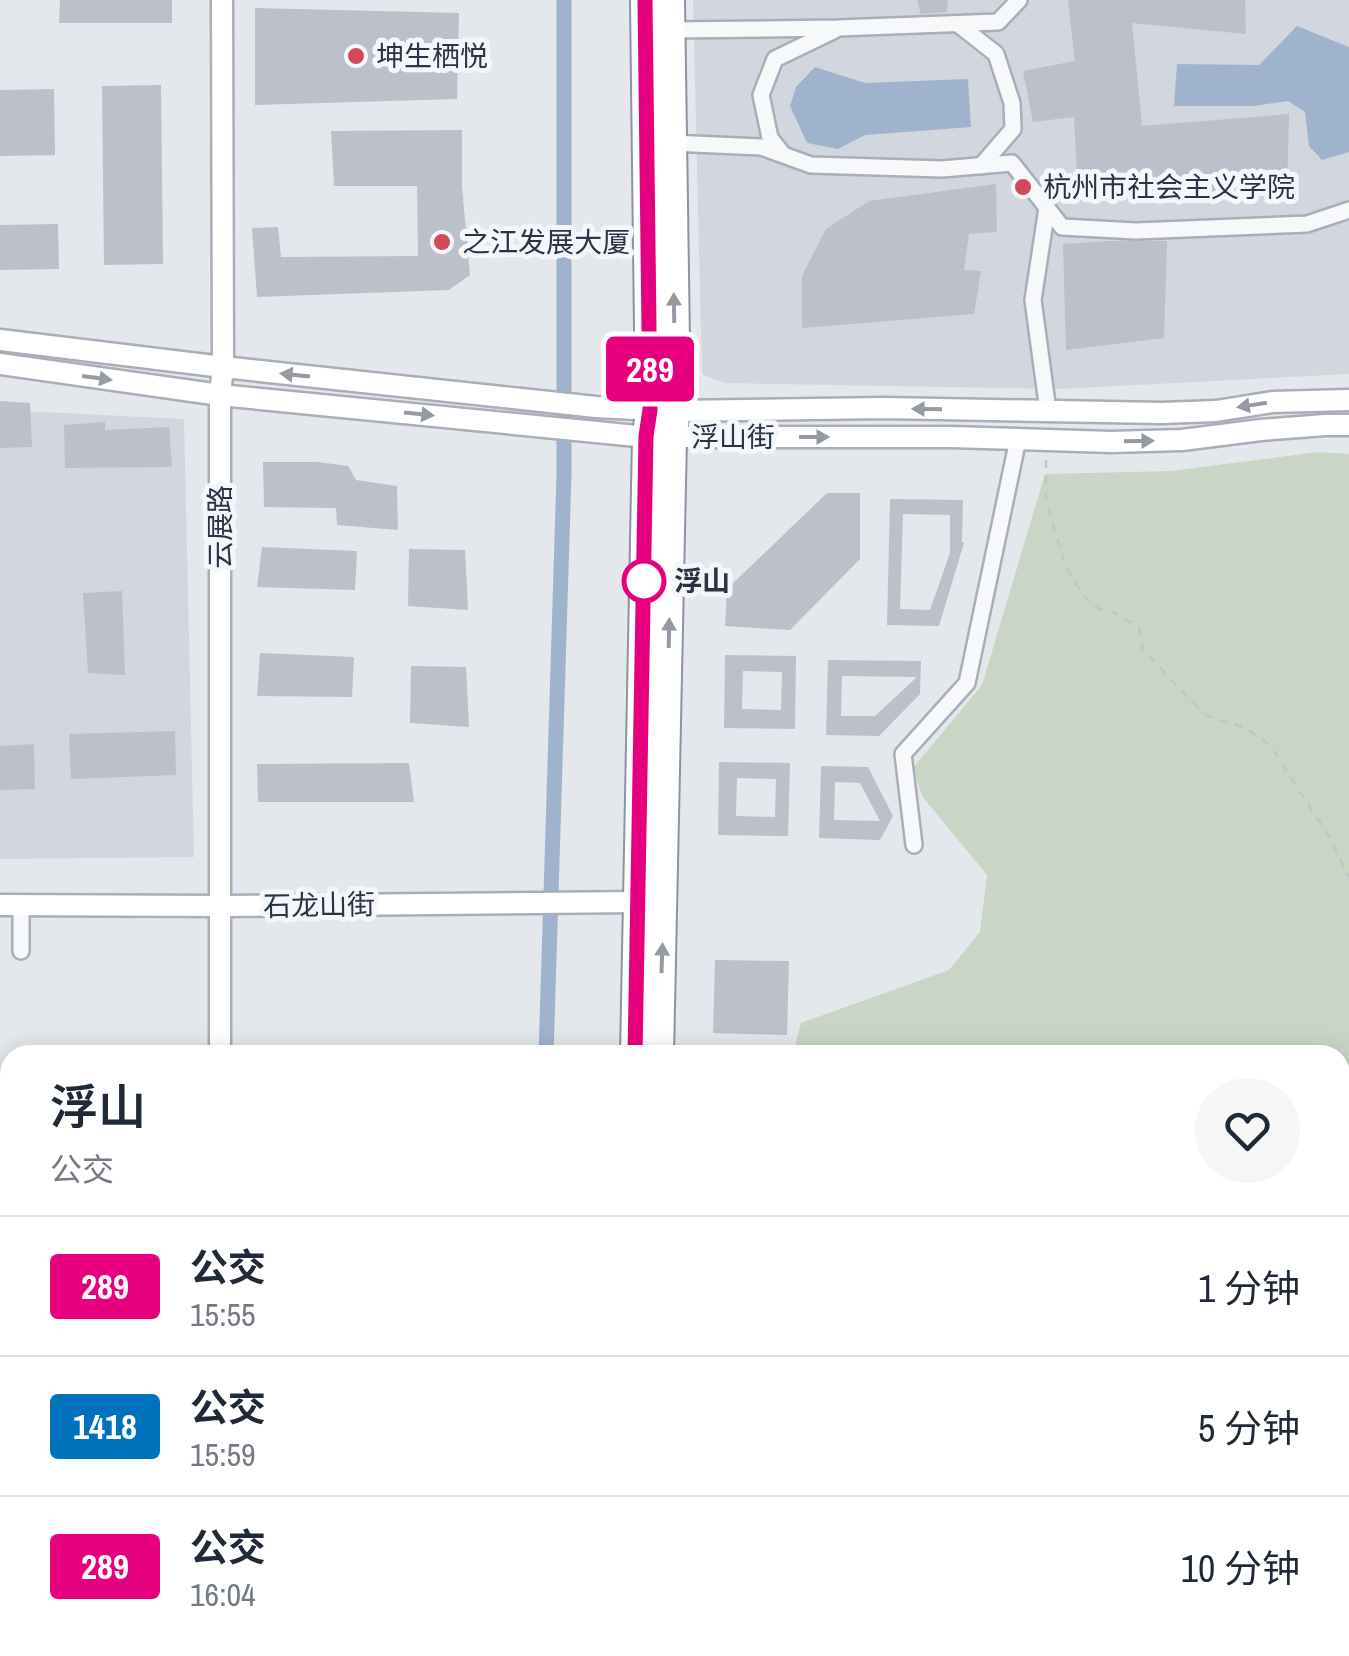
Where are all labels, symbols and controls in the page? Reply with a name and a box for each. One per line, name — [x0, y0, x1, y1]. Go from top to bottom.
place label: 坤生栖悦 — [376, 37, 488, 75]
marker: 坤生栖悦 — [345, 45, 367, 67]
place label: 杭州市社会主义学院 — [1043, 168, 1295, 206]
marker: 杭州市社会主义学院 — [1012, 176, 1034, 198]
place label: 之江发展大厦 — [462, 223, 630, 261]
marker: 之江发展大厦 — [431, 231, 453, 253]
one-way arrow — [666, 292, 682, 323]
line badge: 289 — [592, 336, 708, 402]
text: 289 — [626, 346, 674, 393]
one-way arrow — [279, 367, 311, 383]
one-way arrow — [81, 370, 113, 386]
one-way arrow — [1235, 398, 1267, 413]
one-way arrow — [911, 400, 943, 416]
one-way arrow — [404, 407, 436, 423]
street label: 浮山街 — [691, 418, 775, 456]
one-way arrow — [799, 429, 831, 445]
one-way arrow — [1123, 433, 1155, 449]
street label: 云展路 — [201, 485, 239, 569]
marker: 浮山 — [623, 560, 665, 602]
place label: 浮山 — [674, 562, 730, 600]
one-way arrow — [661, 616, 677, 648]
street label: 石龙山街 — [263, 885, 375, 925]
one-way arrow — [655, 941, 671, 973]
text: 浮山 — [50, 1074, 146, 1139]
button: heart — [1195, 1078, 1300, 1183]
text: 公交 — [50, 1148, 114, 1191]
text: 公交 — [190, 1242, 266, 1293]
text: 289 — [81, 1263, 129, 1310]
text: 1 分钟 — [1198, 1263, 1300, 1314]
text: 15:55 — [190, 1293, 256, 1336]
text: 公交 — [190, 1382, 266, 1433]
text: 1418 — [73, 1403, 137, 1450]
text: 5 分钟 — [1198, 1403, 1300, 1454]
text: 15:59 — [190, 1433, 256, 1476]
text: 公交 — [190, 1522, 266, 1573]
text: 289 — [81, 1543, 129, 1590]
text: 10 分钟 — [1181, 1543, 1300, 1594]
text: 16:04 — [190, 1573, 256, 1616]

